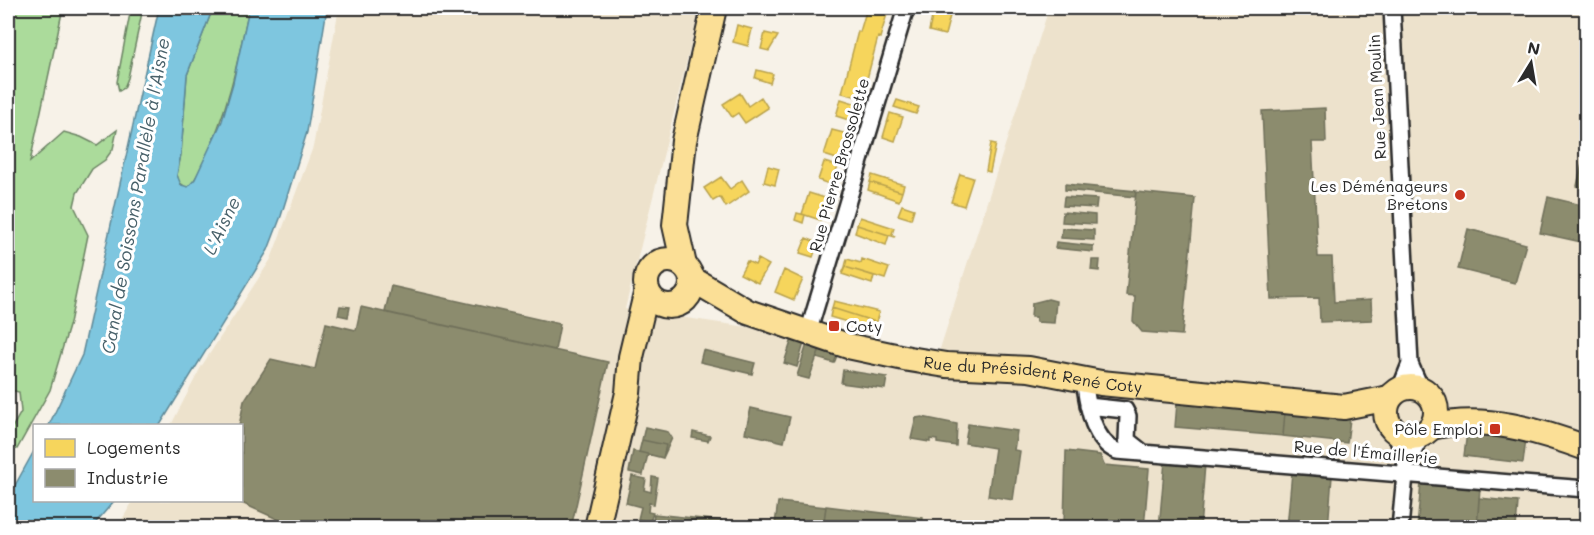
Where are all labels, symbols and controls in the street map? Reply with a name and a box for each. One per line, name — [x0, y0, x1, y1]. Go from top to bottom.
north arrow — [1501, 33, 1561, 93]
street label: Rue Jean Moulin — [1363, 34, 1390, 160]
water label: Canal de Soissons Parallèle à l'Aisne — [95, 36, 175, 356]
text: N — [1526, 36, 1542, 59]
street label: Rue Pierre Brossolette — [804, 75, 873, 254]
place label: Les Déménageurs Bretons — [1311, 175, 1448, 214]
marker: Les Déménageurs Bretons — [1453, 188, 1467, 202]
water label: L'Aisne — [197, 193, 245, 258]
place label: Coty — [846, 315, 882, 336]
marker: Coty — [827, 319, 841, 333]
street label: Rue du Président René Coty — [922, 351, 1143, 397]
place label: Pôle Emploi — [1395, 418, 1483, 439]
marker: Pôle Emploi — [1488, 422, 1502, 436]
legend — [33, 424, 243, 502]
text: Logements — [87, 435, 181, 459]
street label: Rue de l'Émaillerie — [1293, 435, 1439, 468]
text: Industrie — [87, 465, 168, 489]

